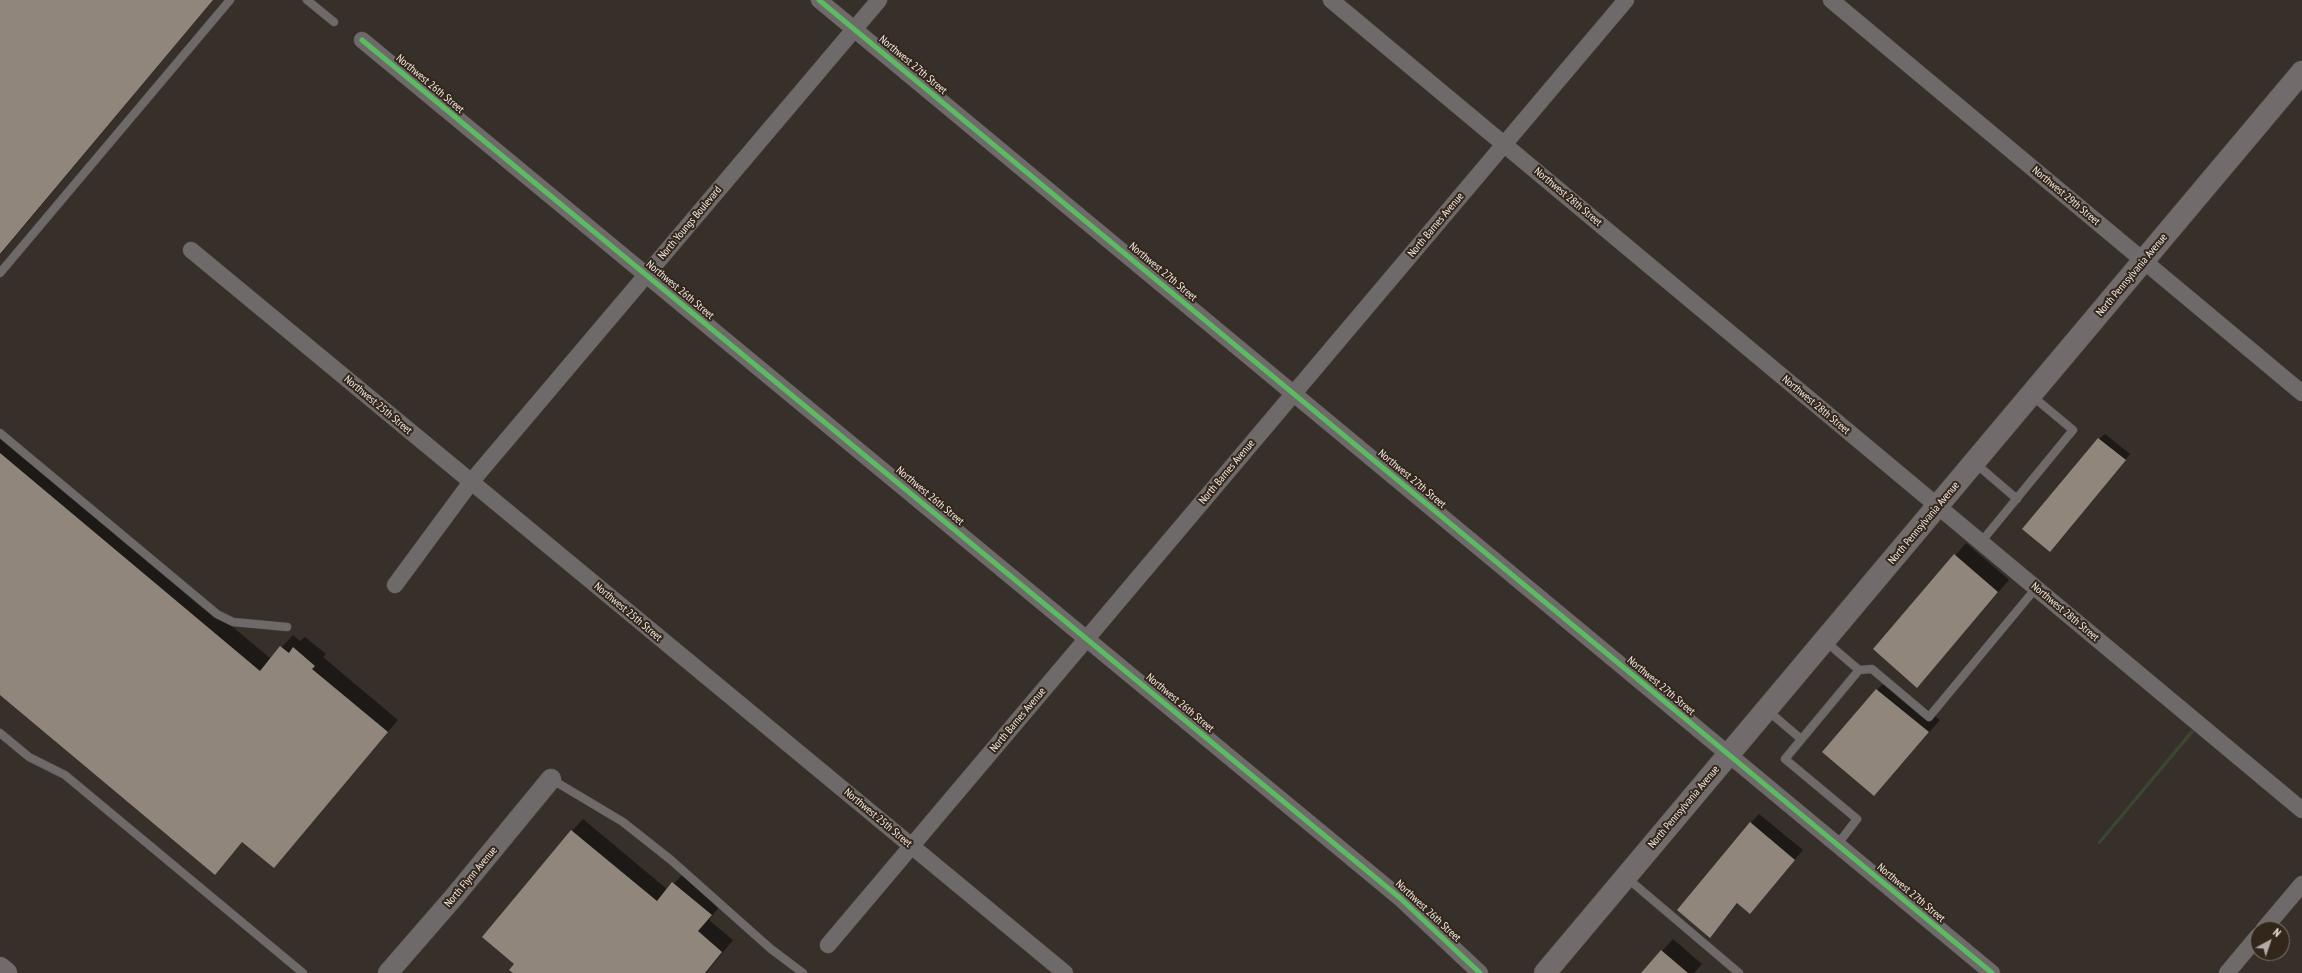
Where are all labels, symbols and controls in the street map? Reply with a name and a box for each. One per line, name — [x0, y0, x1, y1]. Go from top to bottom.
street label: Northwest 27th Street — [876, 33, 950, 97]
street label: Northwest 26th Street — [393, 52, 467, 116]
street label: Northwest 29th Street — [2029, 164, 2103, 228]
street label: Northwest 28th Street — [1531, 165, 1605, 229]
street label: North Youngs Boulevard — [656, 184, 724, 262]
street label: North Barnes Avenue — [1405, 190, 1467, 260]
street label: North Pennsylvania Avenue — [2094, 231, 2170, 319]
street label: Northwest 27th Street — [1126, 240, 1200, 304]
street label: Northwest 26th Street — [643, 258, 717, 322]
street label: Northwest 25th Street — [341, 373, 415, 437]
street label: Northwest 28th Street — [1779, 373, 1853, 437]
street label: North Barnes Avenue — [1196, 437, 1258, 507]
street label: Northwest 27th Street — [1375, 447, 1449, 511]
street label: Northwest 26th Street — [893, 464, 967, 528]
street label: North Pennsylvania Avenue — [1886, 479, 1962, 567]
street label: Northwest 25th Street — [591, 580, 665, 644]
street label: Northwest 28th Street — [2028, 580, 2102, 644]
street label: Northwest 27th Street — [1624, 654, 1698, 718]
street label: Northwest 26th Street — [1143, 671, 1217, 735]
street label: North Barnes Avenue — [987, 685, 1049, 755]
street label: North Pennsylvania Avenue — [1646, 763, 1722, 851]
street label: Northwest 25th Street — [841, 786, 915, 850]
street label: North Flynn Avenue — [442, 844, 500, 910]
street label: Northwest 27th Street — [1874, 861, 1948, 925]
street label: Northwest 26th Street — [1393, 877, 1463, 945]
north arrow — [2250, 921, 2290, 961]
text: N — [2270, 925, 2284, 940]

